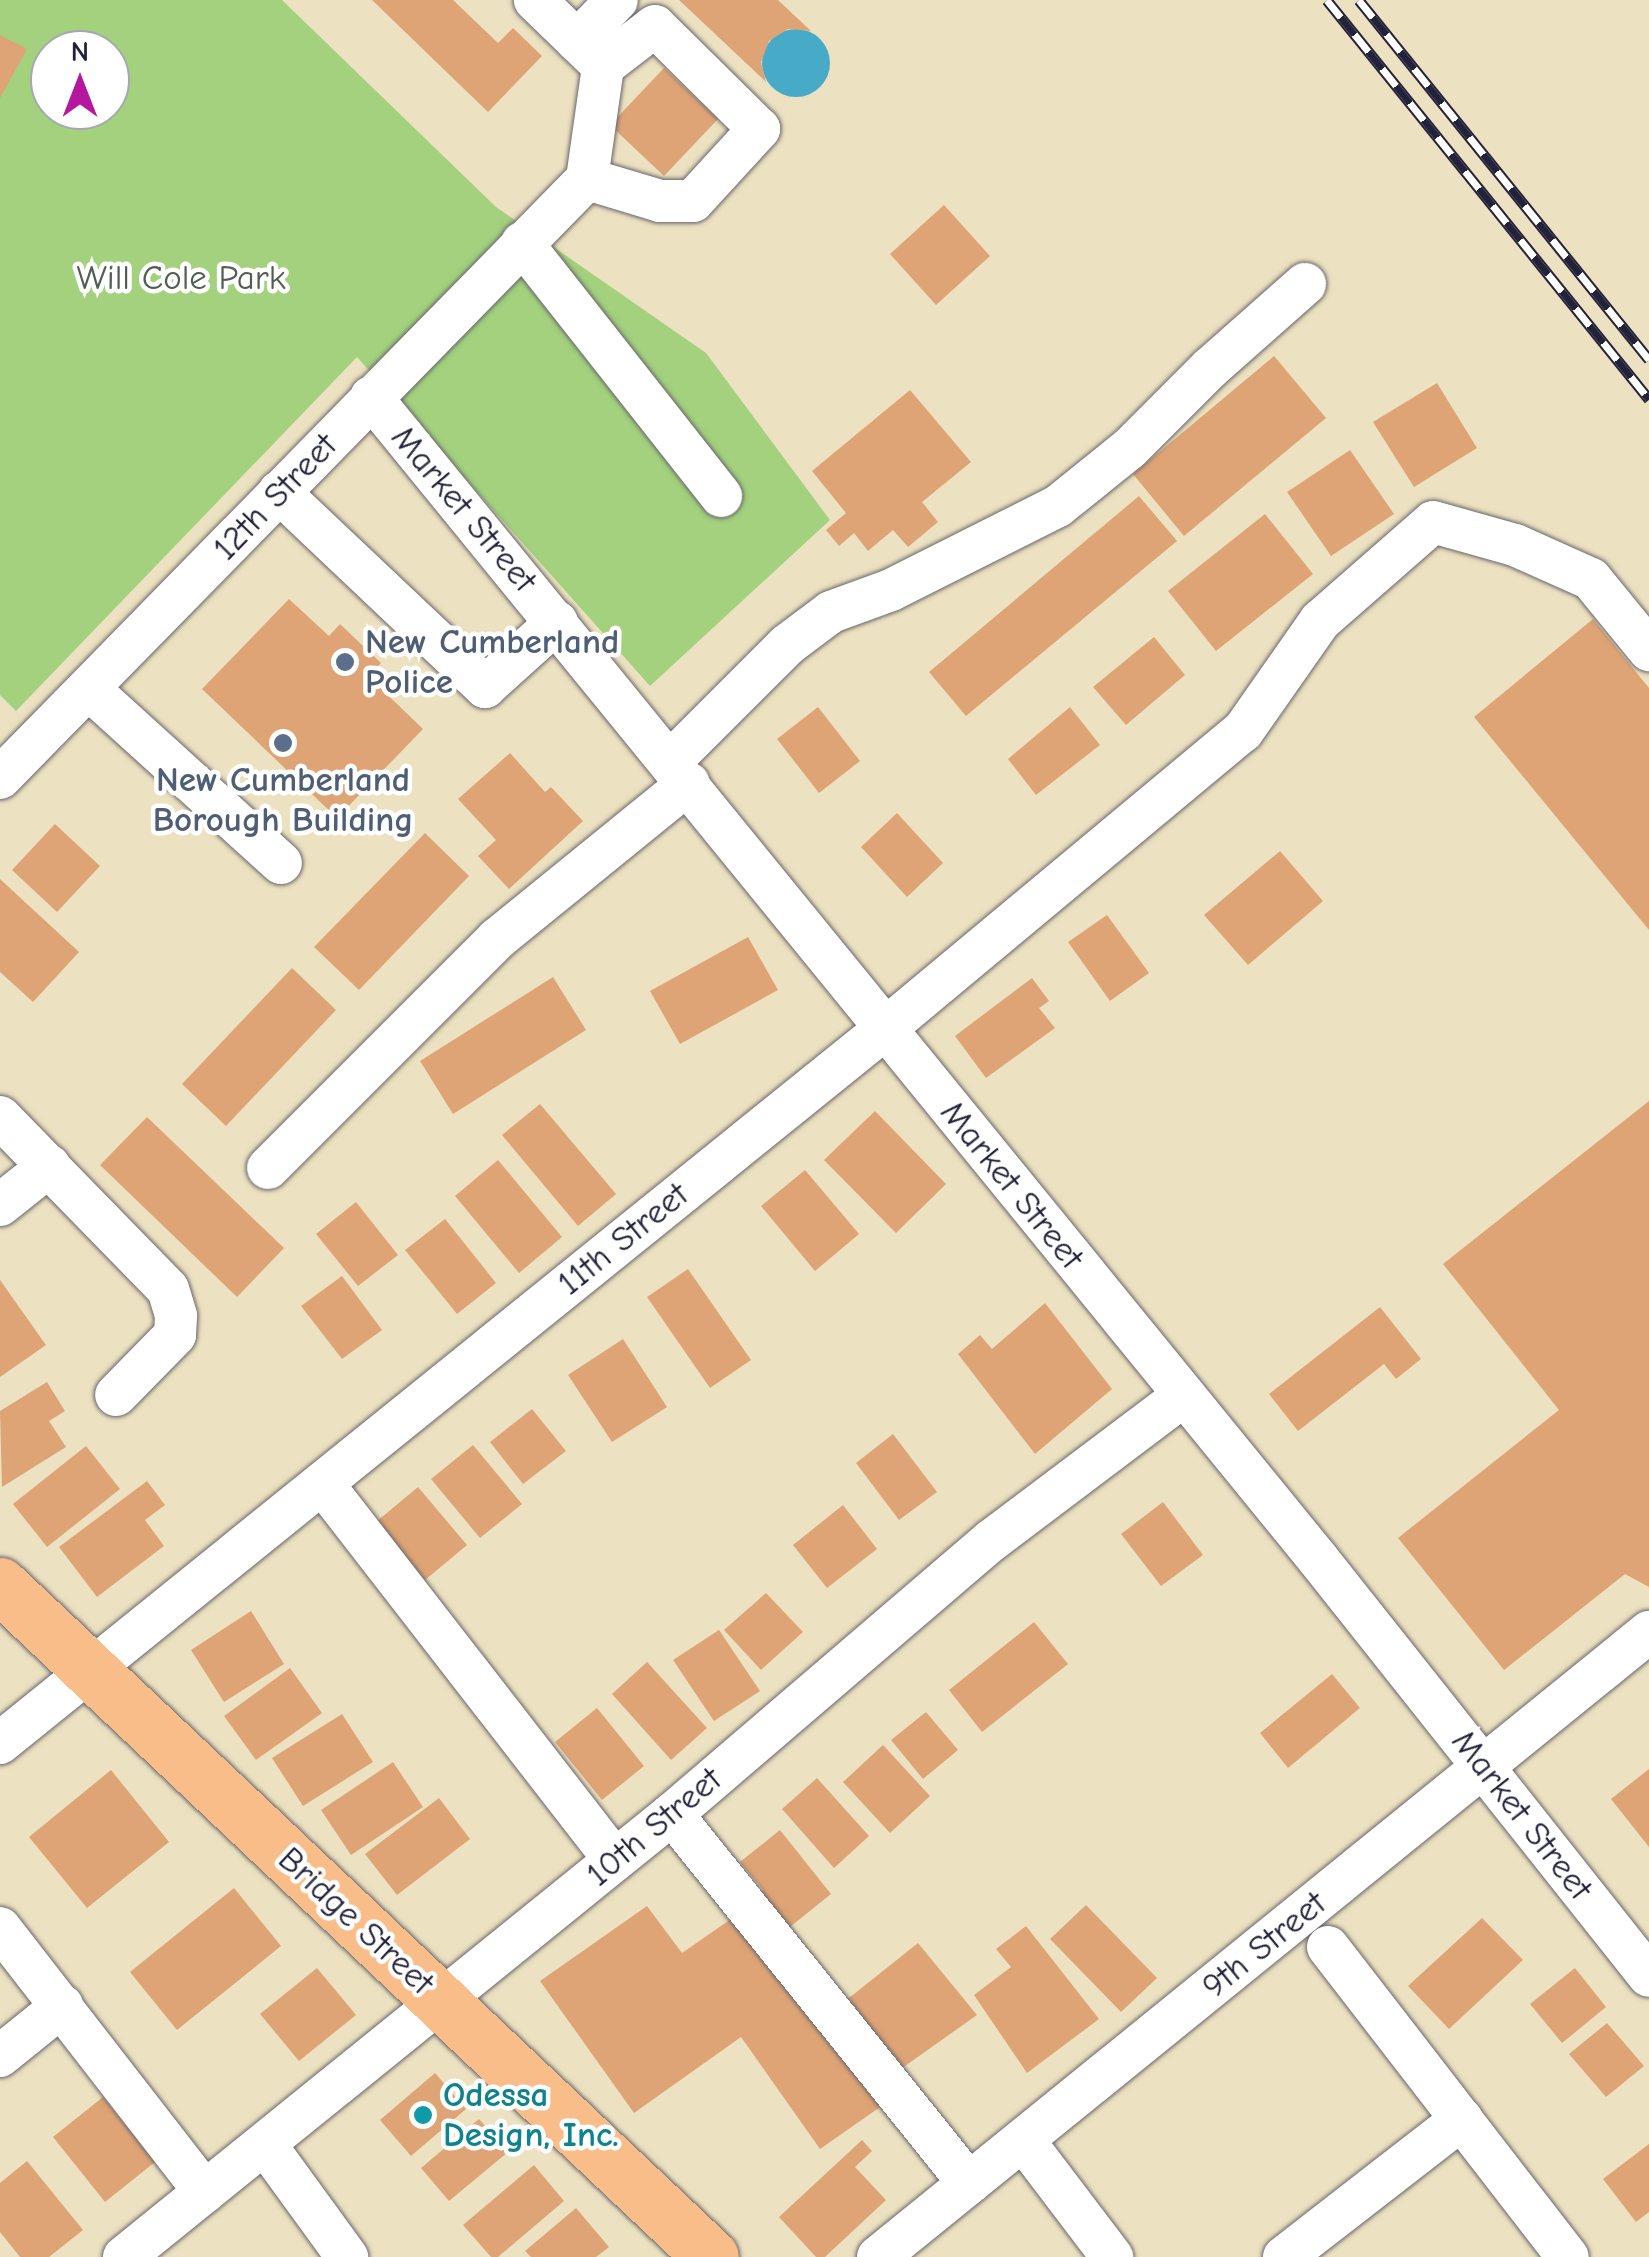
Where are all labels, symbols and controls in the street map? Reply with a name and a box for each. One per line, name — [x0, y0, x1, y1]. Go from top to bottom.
north arrow — [30, 30, 130, 130]
text: N — [71, 36, 89, 68]
park label: Will Cole Park — [76, 257, 286, 299]
street label: Market Street — [382, 417, 546, 601]
street label: 12th Street — [204, 425, 346, 569]
place label: New Cumberland Police — [365, 621, 619, 703]
marker: New Cumberland Police — [334, 651, 356, 673]
marker: New Cumberland Borough Building — [272, 732, 294, 754]
place label: New Cumberland Borough Building — [153, 759, 413, 841]
street label: Market Street — [931, 1092, 1093, 1278]
street label: 11th Street — [549, 1174, 697, 1304]
street label: Market Street — [1443, 1722, 1601, 1908]
street label: 10th Street — [578, 1758, 730, 1896]
street label: Bridge Street — [269, 1838, 443, 2004]
street label: 9th Street — [1194, 1883, 1334, 2007]
place label: Odessa Design, Inc. — [443, 2074, 619, 2156]
marker: Odessa Design, Inc. — [412, 2104, 434, 2126]

